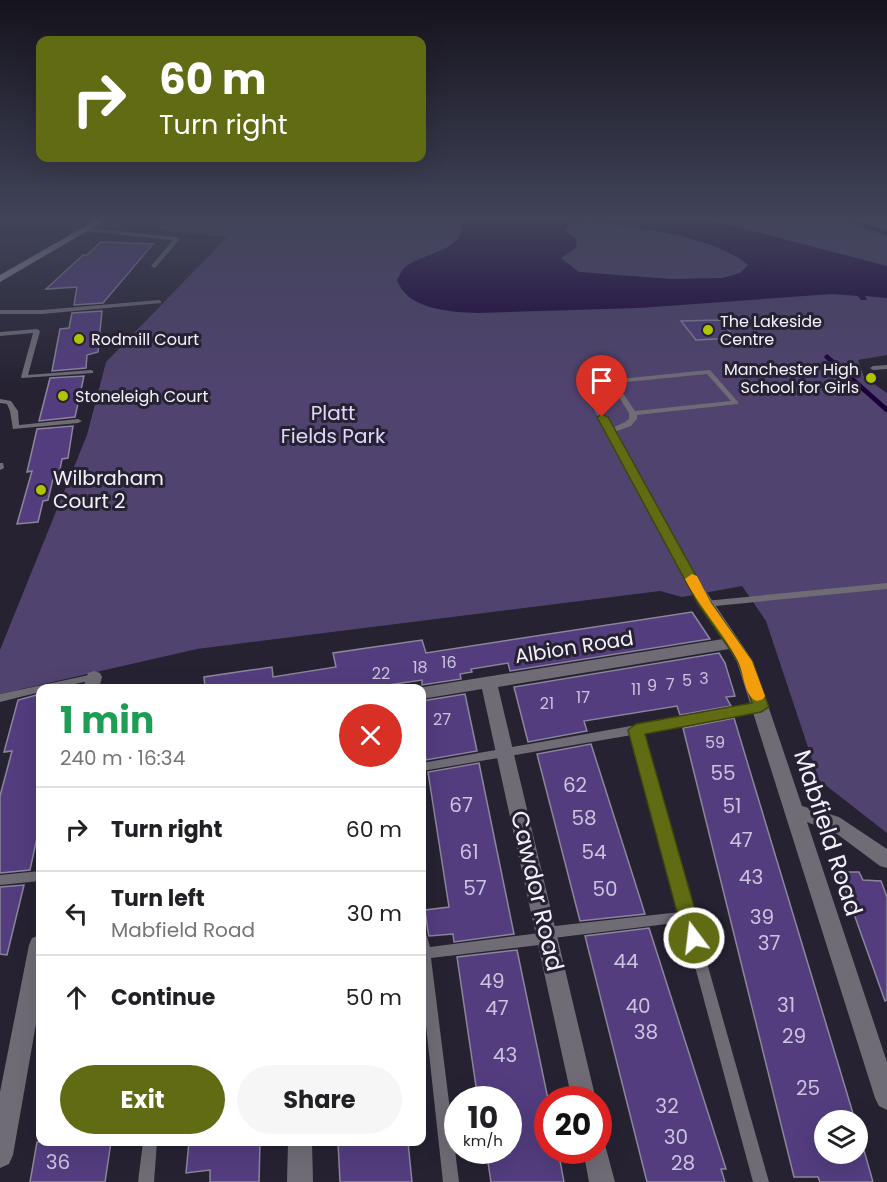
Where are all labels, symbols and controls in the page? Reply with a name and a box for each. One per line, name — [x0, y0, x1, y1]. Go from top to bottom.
text: 60 m — [159, 50, 267, 109]
icon: right — [60, 60, 138, 138]
text: Turn right — [159, 106, 288, 143]
place label: The Lakeside Centre — [720, 310, 822, 351]
marker: The Lakeside Centre — [701, 323, 715, 337]
place label: Rodmill Court — [91, 328, 199, 351]
marker: Rodmill Court — [72, 332, 86, 346]
pin — [576, 355, 627, 417]
place label: Manchester High School for Girls — [724, 358, 859, 399]
icon: arrive — [585, 364, 618, 397]
marker: Manchester High School for Girls — [864, 371, 878, 385]
place label: Stoneleigh Court — [75, 385, 209, 408]
marker: Stoneleigh Court — [56, 389, 70, 403]
park label: Platt Fields Park — [281, 399, 386, 450]
place label: Wilbraham Court 2 — [53, 464, 164, 515]
marker: Wilbraham Court 2 — [34, 483, 48, 497]
street label: Albion Road — [513, 624, 635, 670]
house number: 16 — [441, 651, 457, 674]
house number: 18 — [412, 656, 428, 679]
house number: 22 — [372, 662, 390, 685]
house number: 3 — [699, 667, 709, 690]
house number: 5 — [682, 669, 692, 692]
house number: 7 — [666, 673, 675, 696]
house number: 9 — [647, 674, 657, 697]
house number: 11 — [631, 678, 641, 701]
house number: 17 — [576, 686, 590, 709]
house number: 21 — [540, 692, 554, 715]
text: 1 min — [60, 695, 154, 746]
button: close — [339, 704, 402, 767]
house number: 27 — [433, 708, 451, 731]
house number: 59 — [705, 731, 725, 754]
text: 240 m · 16:34 — [60, 744, 185, 772]
street label: Mabfield Road — [786, 746, 871, 920]
house number: 55 — [710, 759, 736, 787]
house number: 62 — [563, 771, 587, 799]
house number: 67 — [449, 791, 473, 819]
house number: 51 — [723, 792, 741, 820]
house number: 58 — [571, 804, 597, 832]
street label: Cawdor Road — [503, 807, 572, 974]
icon: right — [60, 813, 93, 846]
text: Turn right — [111, 814, 222, 845]
text: 60 m — [346, 814, 402, 845]
house number: 47 — [729, 826, 753, 854]
house number: 61 — [459, 838, 479, 866]
house number: 54 — [581, 838, 607, 866]
house number: 43 — [739, 863, 763, 891]
house number: 57 — [463, 874, 487, 902]
house number: 50 — [592, 875, 618, 903]
text: Turn left — [111, 883, 205, 914]
icon: left — [60, 897, 93, 930]
text: 30 m — [347, 898, 402, 929]
house number: 39 — [750, 903, 774, 931]
position arrow — [662, 906, 726, 970]
text: Mabfield Road — [111, 916, 255, 944]
house number: 37 — [758, 929, 780, 957]
house number: 44 — [613, 947, 639, 975]
house number: 49 — [479, 967, 505, 995]
icon: ahead — [60, 981, 93, 1014]
text: Continue — [111, 982, 215, 1013]
text: 50 m — [346, 982, 402, 1013]
house number: 31 — [777, 991, 795, 1019]
house number: 40 — [625, 992, 651, 1020]
house number: 47 — [485, 994, 509, 1022]
house number: 38 — [634, 1018, 658, 1046]
house number: 29 — [782, 1022, 806, 1050]
house number: 43 — [493, 1041, 517, 1069]
button: Exit — [60, 1065, 225, 1134]
button: Share — [237, 1065, 402, 1134]
house number: 25 — [796, 1074, 820, 1102]
speed limit sign: 20 — [534, 1086, 612, 1164]
house number: 32 — [655, 1092, 679, 1120]
text: 10 — [468, 1096, 498, 1139]
map controls — [814, 1110, 868, 1164]
button: layers — [814, 1110, 868, 1164]
house number: 30 — [664, 1123, 688, 1151]
text: km/h — [463, 1130, 503, 1151]
house number: 36 — [46, 1148, 70, 1176]
house number: 28 — [671, 1149, 695, 1177]

